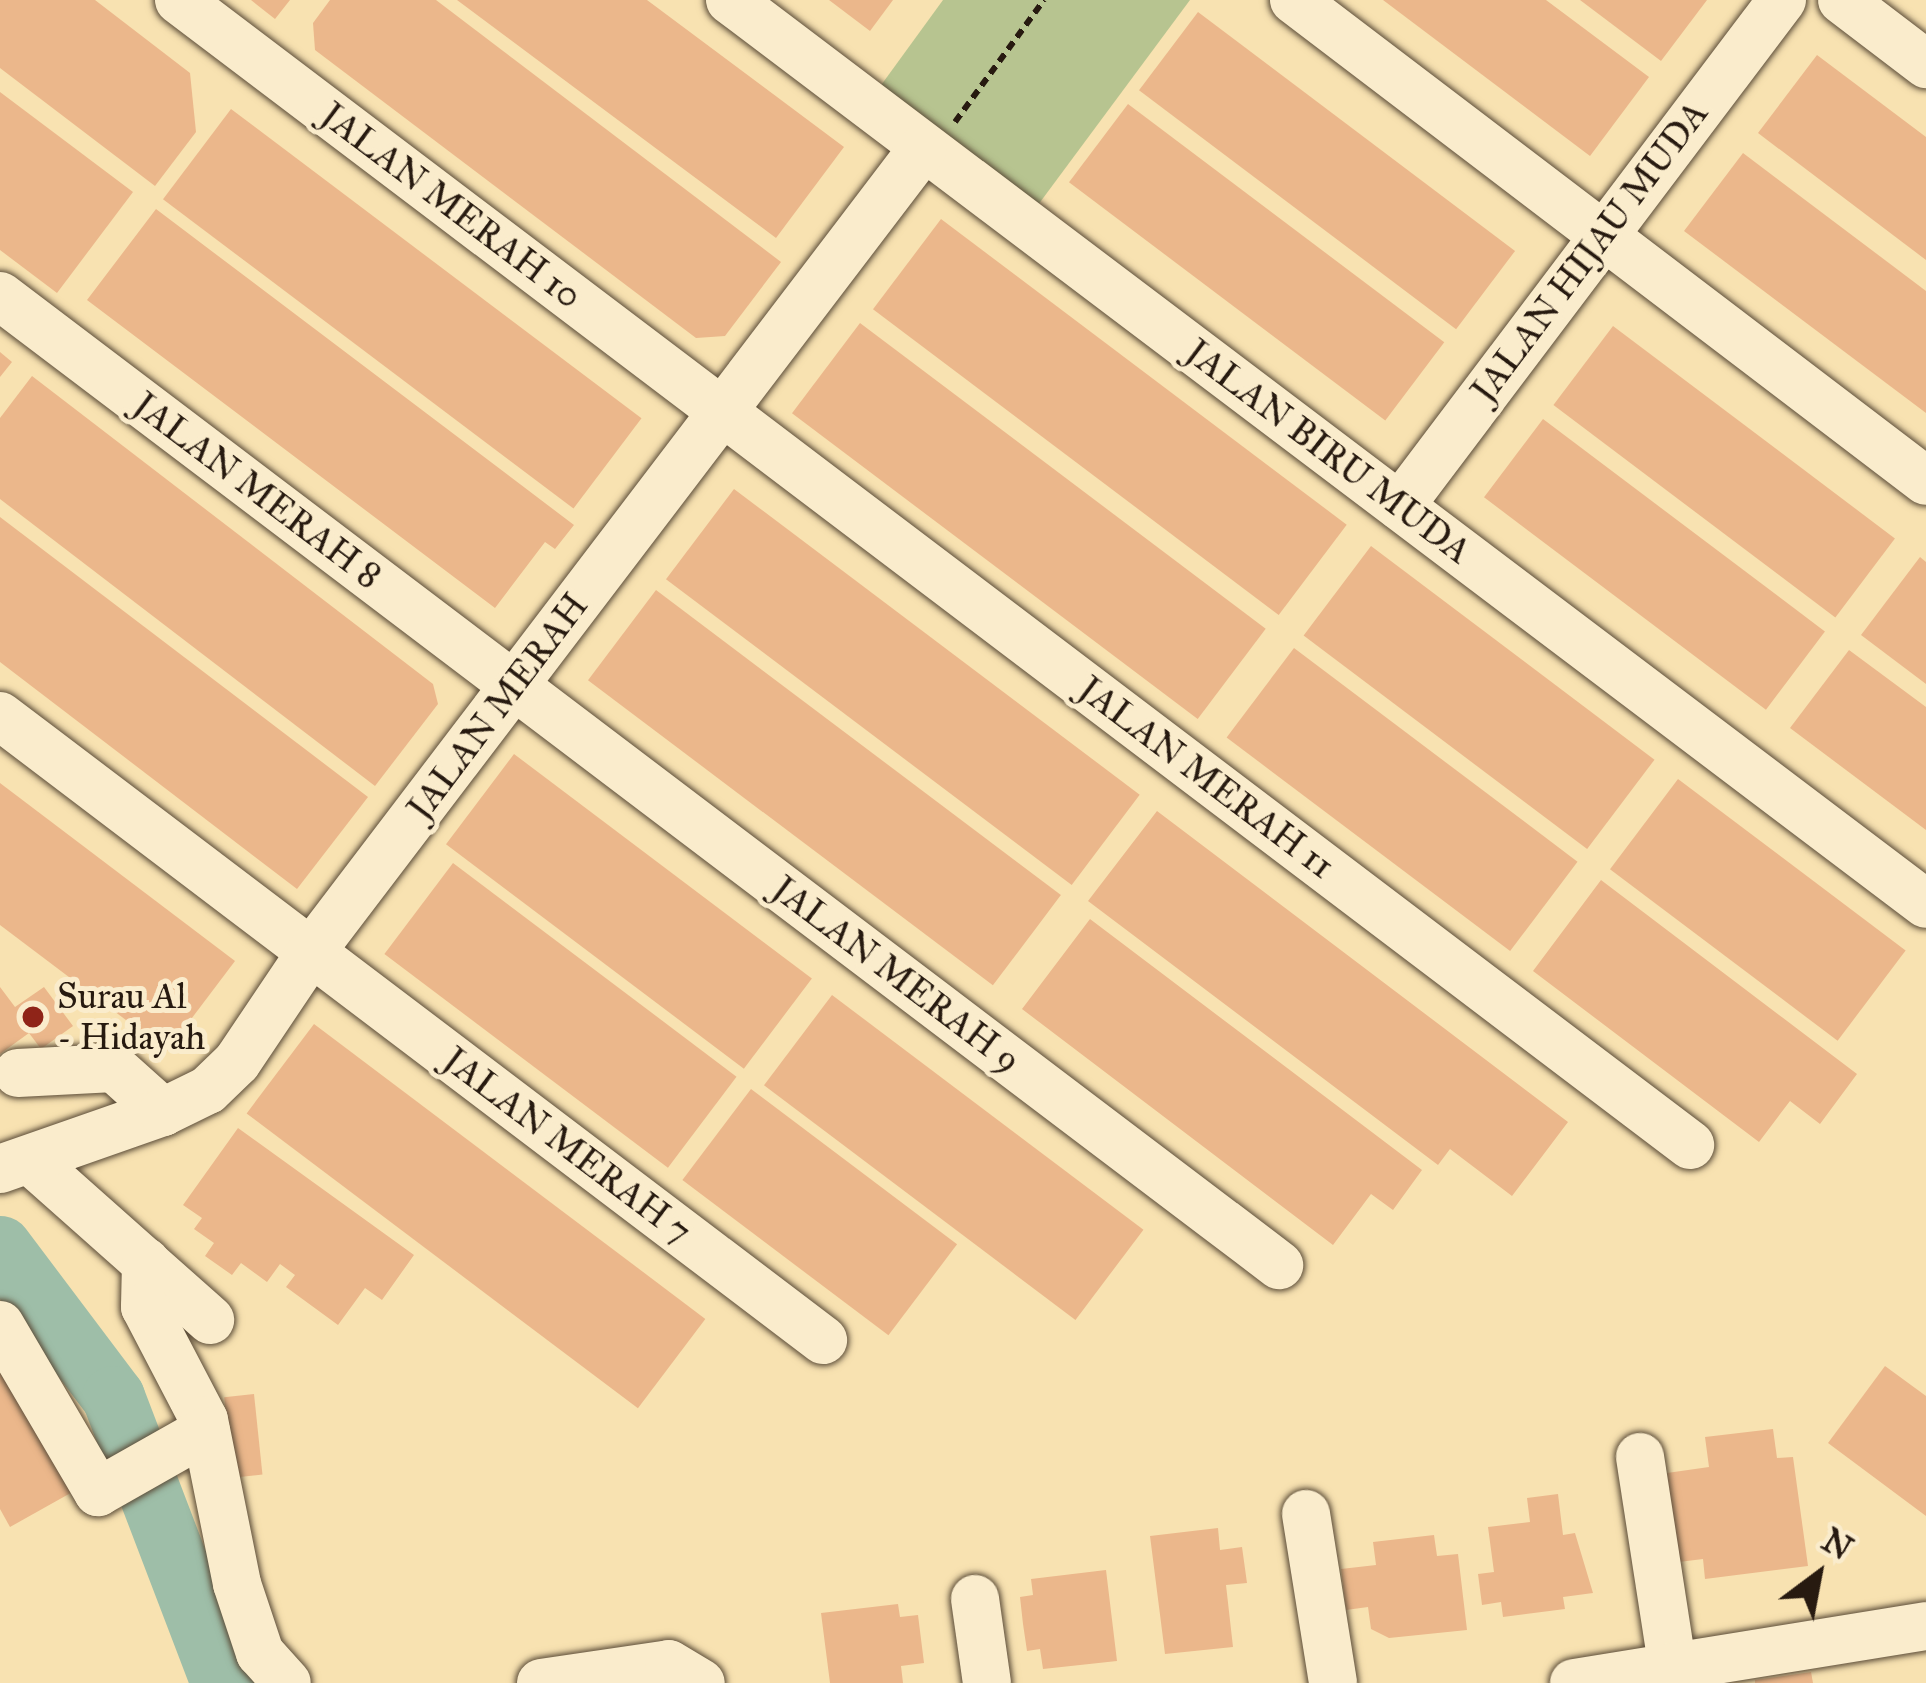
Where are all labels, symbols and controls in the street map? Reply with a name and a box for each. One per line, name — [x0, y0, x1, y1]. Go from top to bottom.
street label: JALAN HIJAU MUDA — [1463, 93, 1717, 411]
street label: JALAN MERAH 10 — [312, 94, 590, 318]
street label: JALAN BIRU MUDA — [1177, 331, 1479, 573]
street label: JALAN MERAH 8 — [125, 384, 389, 598]
street label: JALAN MERAH — [399, 585, 597, 829]
street label: JALAN MERAH 11 — [1070, 668, 1342, 888]
street label: JALAN MERAH 9 — [763, 868, 1029, 1082]
place label: Surau Al - Hidayah — [57, 974, 205, 1059]
marker: Surau Al - Hidayah — [20, 1004, 46, 1030]
street label: JALAN MERAH 7 — [434, 1039, 700, 1253]
north arrow — [1758, 1515, 1878, 1635]
text: N — [1815, 1520, 1860, 1569]

